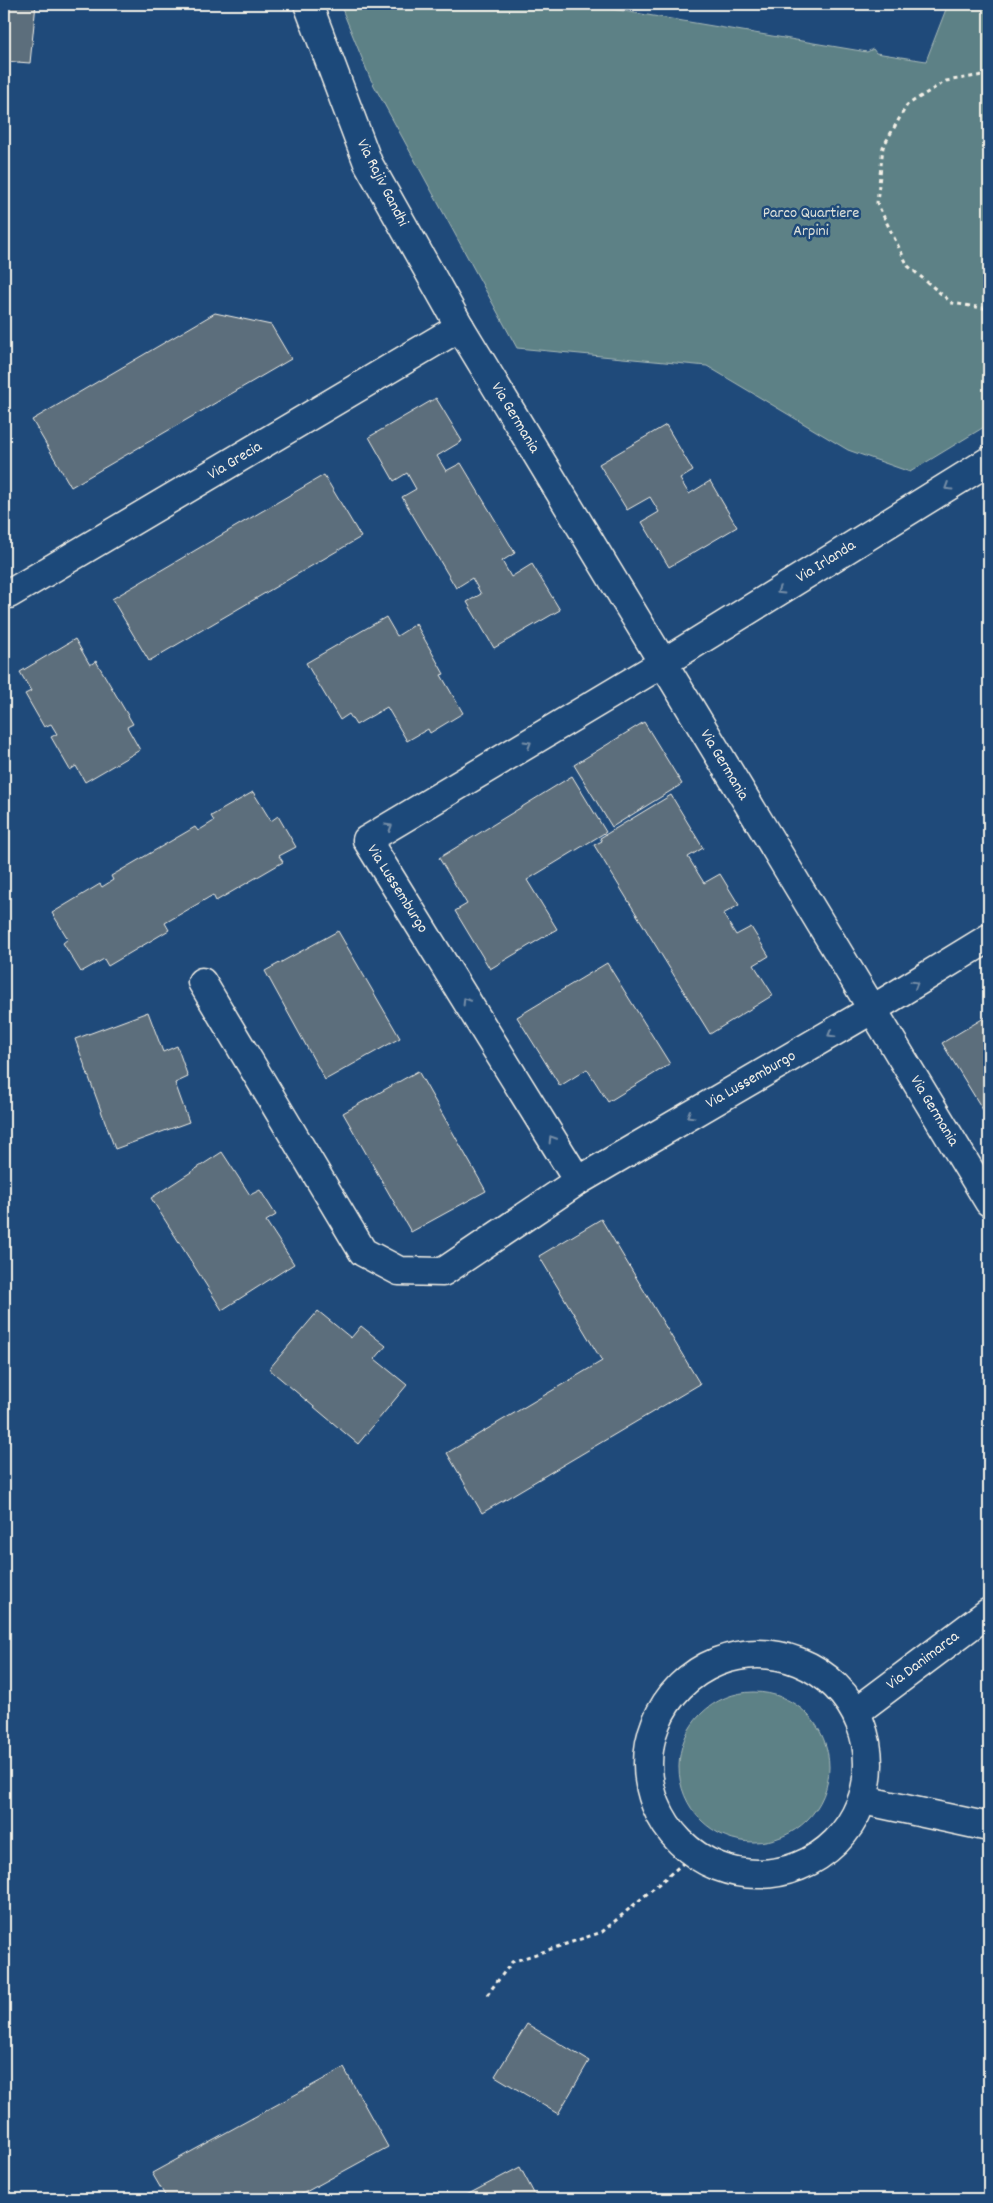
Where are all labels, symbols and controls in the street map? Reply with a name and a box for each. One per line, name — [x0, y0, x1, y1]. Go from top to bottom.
street label: Via Rajiv Gandhi — [350, 135, 414, 231]
park label: Parco Quartiere Arpini — [763, 202, 859, 243]
street label: Via Germania — [485, 378, 545, 458]
street label: Via Grecia — [203, 436, 267, 486]
one-way arrow — [944, 481, 953, 490]
street label: Via Irlanda — [792, 534, 861, 589]
one-way arrow — [776, 584, 785, 594]
street label: Via Germania — [694, 725, 754, 805]
one-way arrow — [523, 740, 532, 750]
one-way arrow — [383, 823, 392, 833]
street label: Via Lussemburgo — [361, 840, 433, 938]
one-way arrow — [909, 981, 918, 990]
one-way arrow — [463, 997, 473, 1006]
one-way arrow — [827, 1028, 836, 1038]
street label: Via Lussemburgo — [702, 1045, 800, 1115]
street label: Via Germania — [904, 1071, 964, 1151]
one-way arrow — [687, 1109, 696, 1119]
one-way arrow — [549, 1136, 559, 1145]
street label: Via Danimarca — [882, 1626, 965, 1696]

